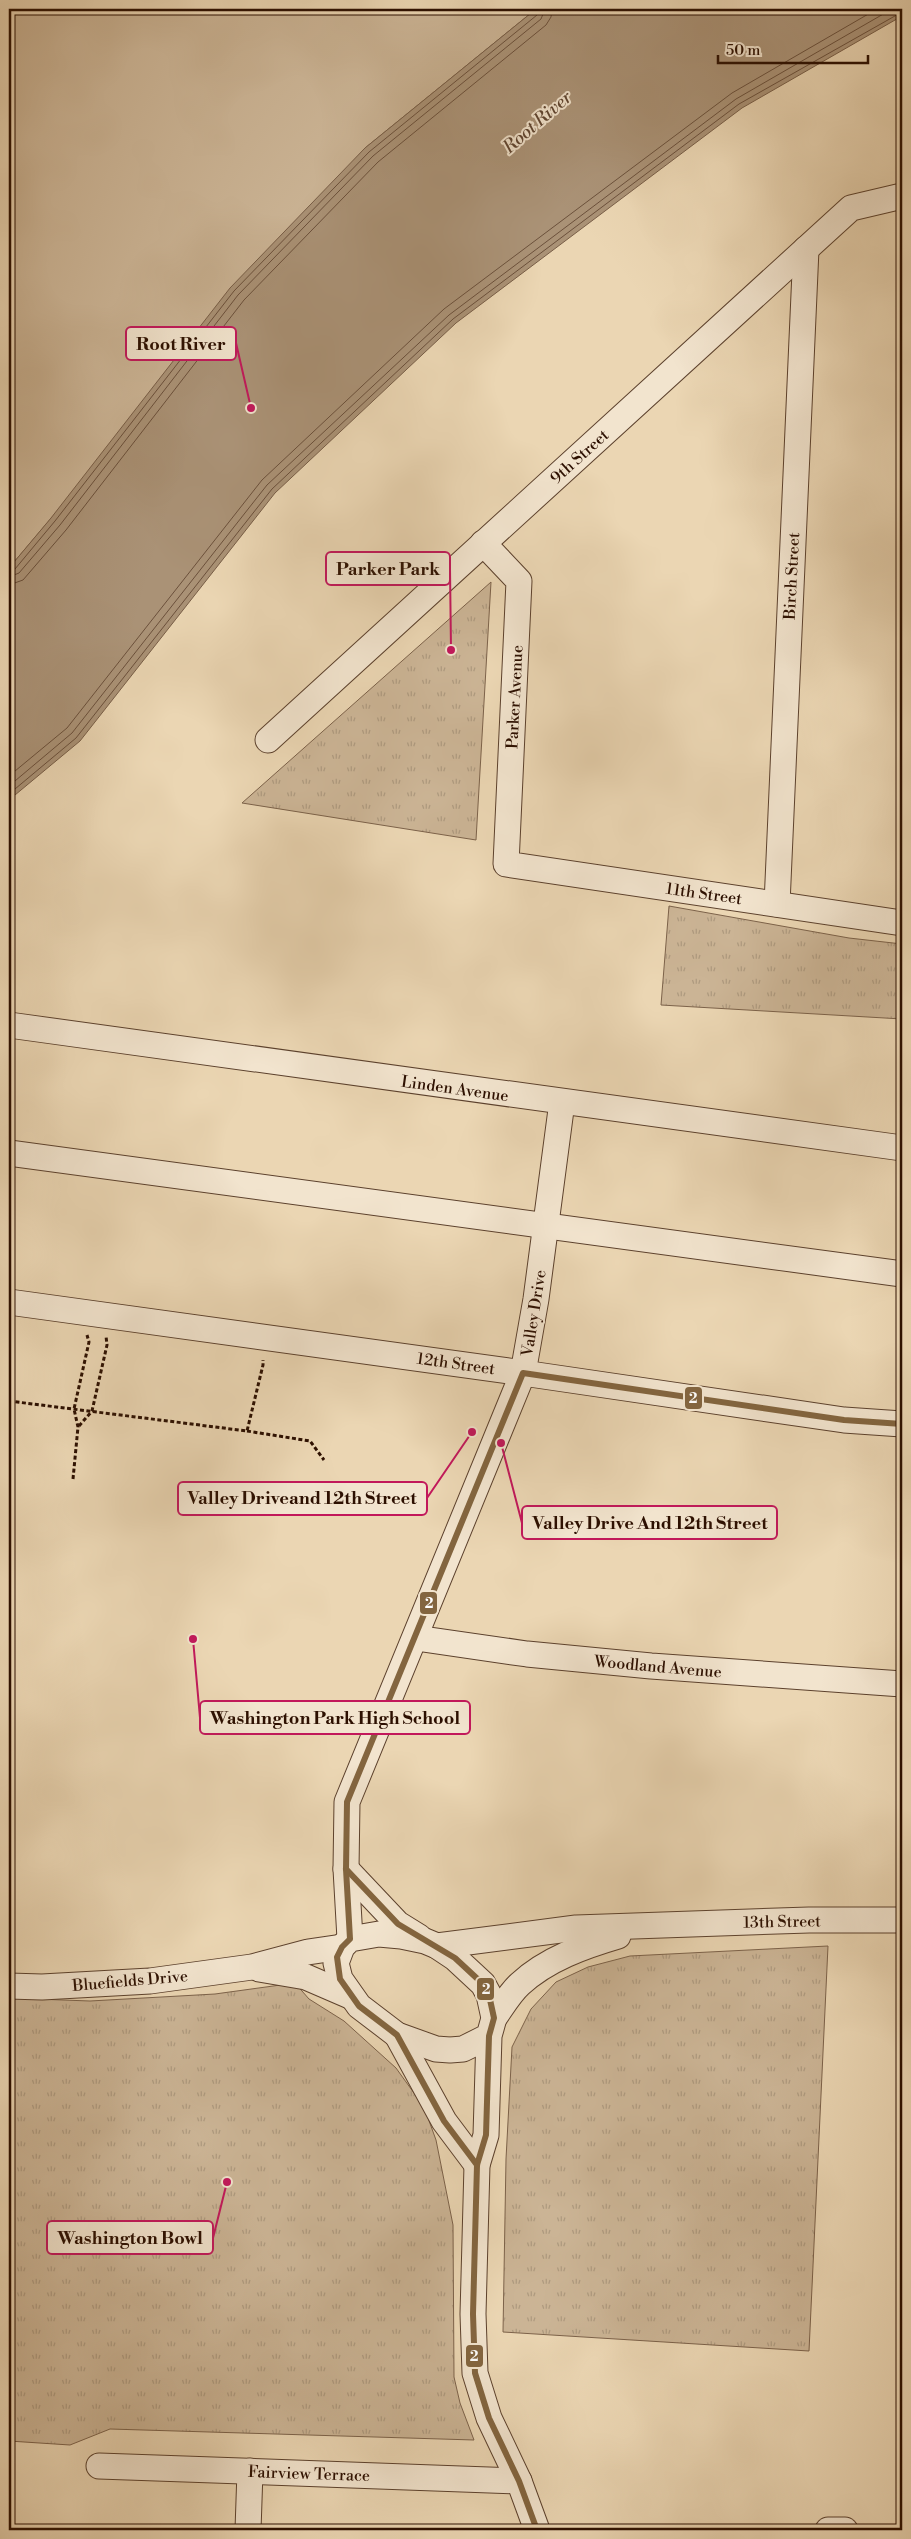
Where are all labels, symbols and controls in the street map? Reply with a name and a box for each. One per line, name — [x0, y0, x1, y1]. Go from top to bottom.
scale bar — [718, 32, 868, 64]
text: 50 m — [726, 41, 760, 60]
water label: Root River — [497, 86, 577, 159]
callout: Root River — [126, 327, 236, 360]
text: Root River — [136, 333, 226, 356]
street label: 9th Street — [546, 425, 613, 488]
street label: Birch Street — [780, 532, 804, 621]
callout: Parker Park — [326, 552, 450, 585]
text: Parker Park — [336, 558, 441, 581]
street label: Parker Avenue — [502, 645, 528, 750]
street label: 11th Street — [665, 879, 743, 909]
street label: Linden Avenue — [400, 1072, 510, 1106]
street label: Valley Drive — [517, 1268, 551, 1359]
street label: 12th Street — [416, 1349, 496, 1379]
line badge: 2 — [684, 1386, 703, 1410]
text: 2 — [689, 1390, 698, 1408]
callout: Valley Driveand 12th Street — [178, 1482, 427, 1515]
text: Valley Driveand 12th Street — [186, 1487, 417, 1510]
callout: Valley Drive And 12th Street — [522, 1506, 777, 1539]
text: Valley Drive And 12th Street — [531, 1512, 768, 1535]
line badge: 2 — [419, 1591, 438, 1615]
text: 2 — [425, 1595, 434, 1613]
street label: Woodland Avenue — [592, 1651, 723, 1683]
callout: Washington Park High School — [200, 1701, 470, 1734]
text: Washington Park High School — [209, 1707, 460, 1730]
street label: 13th Street — [743, 1911, 821, 1933]
street label: Bluefields Drive — [70, 1966, 189, 1996]
line badge: 2 — [476, 1977, 495, 2001]
text: 2 — [482, 1981, 491, 1999]
callout: Washington Bowl — [47, 2221, 213, 2254]
text: Washington Bowl — [56, 2227, 203, 2250]
line badge: 2 — [465, 2344, 484, 2368]
text: 2 — [470, 2348, 479, 2366]
street label: Fairview Terrace — [248, 2462, 370, 2486]

